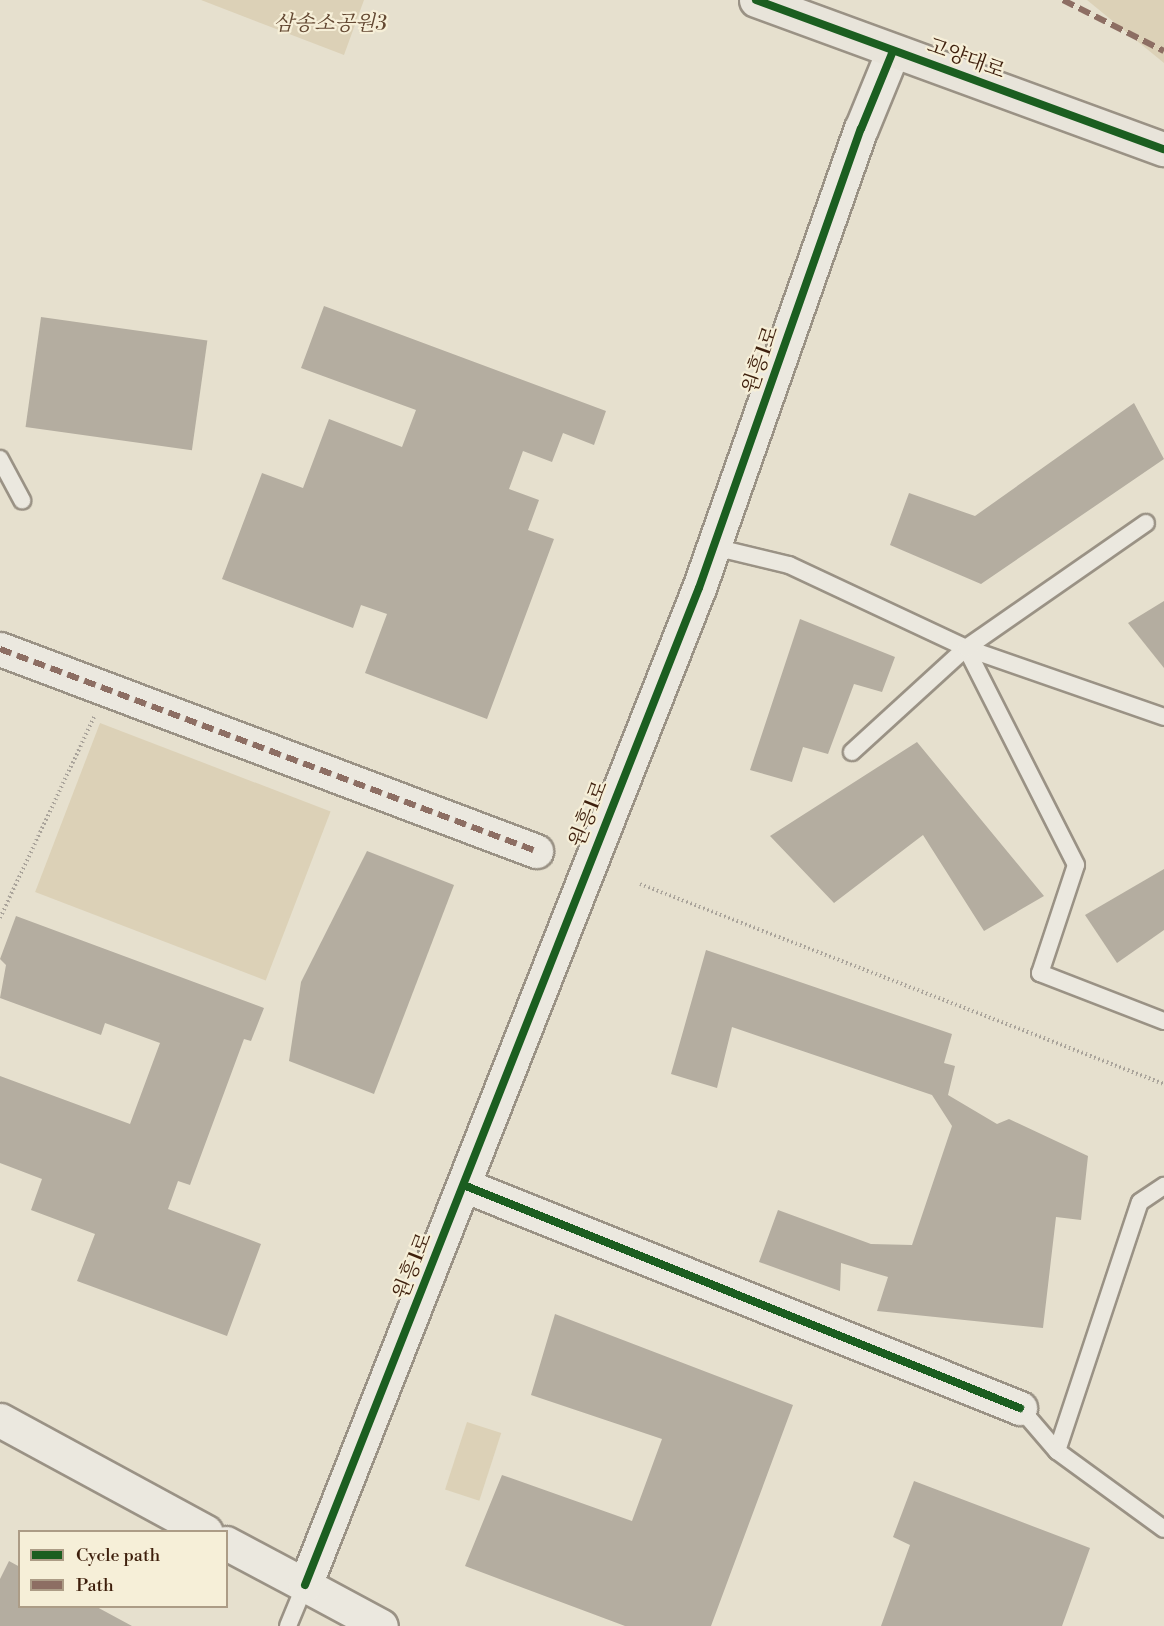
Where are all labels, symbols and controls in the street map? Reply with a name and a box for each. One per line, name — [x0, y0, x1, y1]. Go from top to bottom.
park label: 삼송소공원3 — [274, 11, 386, 37]
street label: 고양대로 — [924, 33, 1008, 85]
street label: 원흥1로 — [738, 323, 784, 397]
street label: 원흥1로 — [564, 777, 614, 851]
street label: 원흥1로 — [388, 1229, 438, 1303]
legend — [18, 1530, 228, 1608]
text: Cycle path — [76, 1544, 160, 1567]
text: Path — [76, 1574, 114, 1597]

